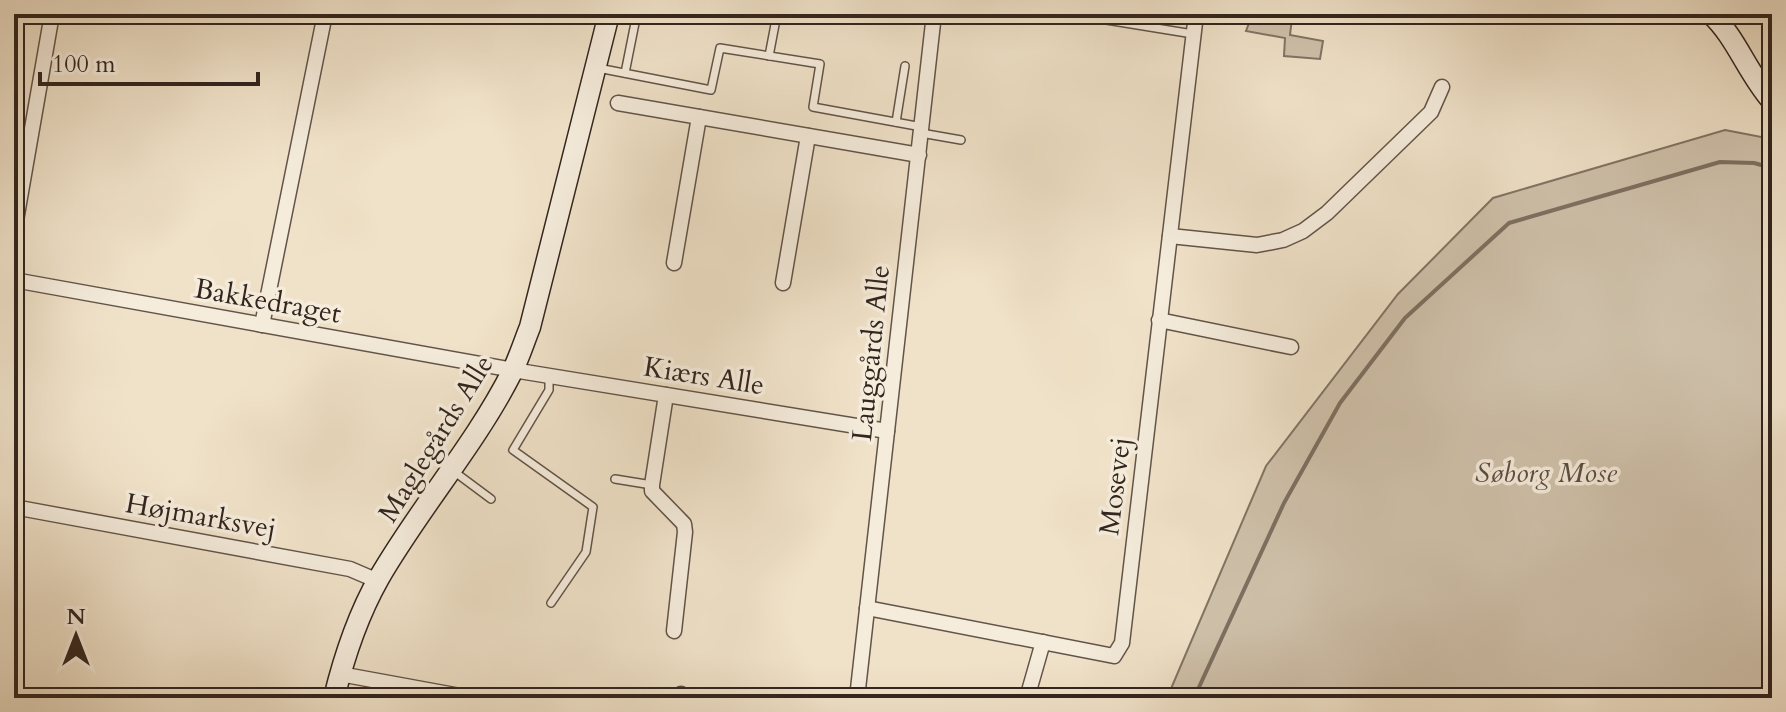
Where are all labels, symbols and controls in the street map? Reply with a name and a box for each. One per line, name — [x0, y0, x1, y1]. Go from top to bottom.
scale bar — [40, 36, 258, 86]
text: 100 m — [52, 48, 116, 81]
street label: Lauggårds Alle — [843, 263, 899, 443]
street label: Bakkedraget — [192, 269, 344, 333]
street label: Maglegårds Alle — [369, 348, 502, 529]
street label: Kiærs Alle — [641, 348, 767, 404]
street label: Mosevej — [1090, 435, 1140, 537]
park label: Søborg Mose — [1475, 454, 1617, 492]
street label: Højmarksvej — [123, 484, 279, 548]
north arrow — [36, 596, 116, 676]
text: N — [66, 602, 86, 632]

